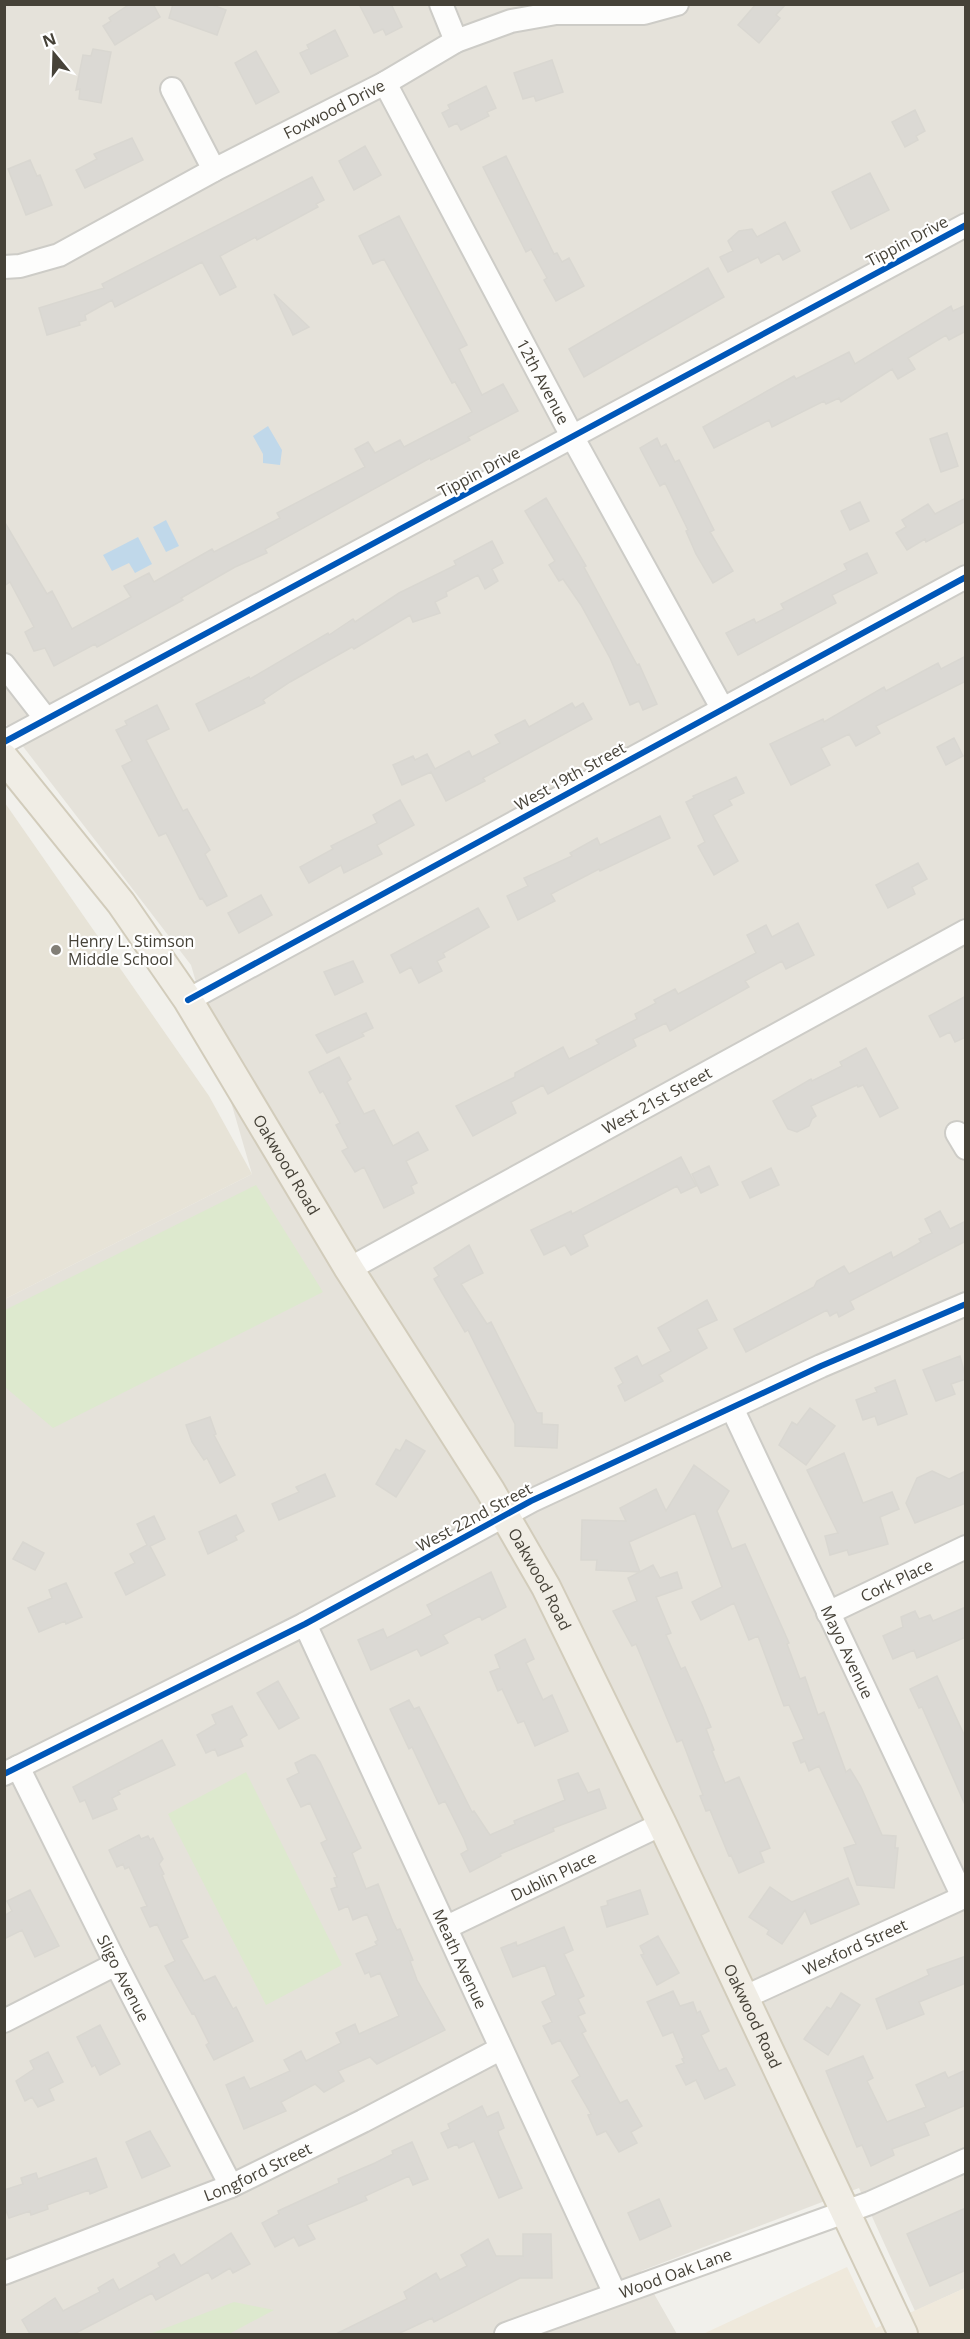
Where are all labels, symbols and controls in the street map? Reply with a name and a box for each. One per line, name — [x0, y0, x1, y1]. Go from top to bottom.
north arrow — [24, 24, 84, 84]
text: N — [39, 27, 59, 52]
street label: Foxwood Drive — [280, 74, 389, 144]
street label: Tippin Drive — [862, 210, 952, 272]
street label: 12th Avenue — [512, 335, 575, 428]
street label: Tippin Drive — [434, 441, 524, 503]
street label: West 19th Street — [510, 736, 630, 816]
place label: Henry L. Stimson Middle School — [68, 930, 194, 970]
marker: Henry L. Stimson Middle School — [49, 943, 63, 957]
street label: West 21st Street — [598, 1061, 716, 1139]
street label: Oakwood Road — [248, 1110, 325, 1219]
street label: West 22nd Street — [412, 1477, 536, 1557]
street label: Oakwood Road — [503, 1524, 577, 1634]
street label: Cork Place — [857, 1553, 937, 1607]
street label: Mayo Avenue — [816, 1602, 879, 1702]
street label: Dublin Place — [507, 1846, 600, 1906]
street label: Meath Avenue — [427, 1905, 493, 2012]
street label: Wexford Street — [799, 1913, 911, 1980]
street label: Sligo Avenue — [92, 1931, 155, 2025]
street label: Oakwood Road — [718, 1960, 787, 2072]
street label: Longford Street — [200, 2137, 315, 2206]
street label: Wood Oak Lane — [616, 2243, 735, 2303]

